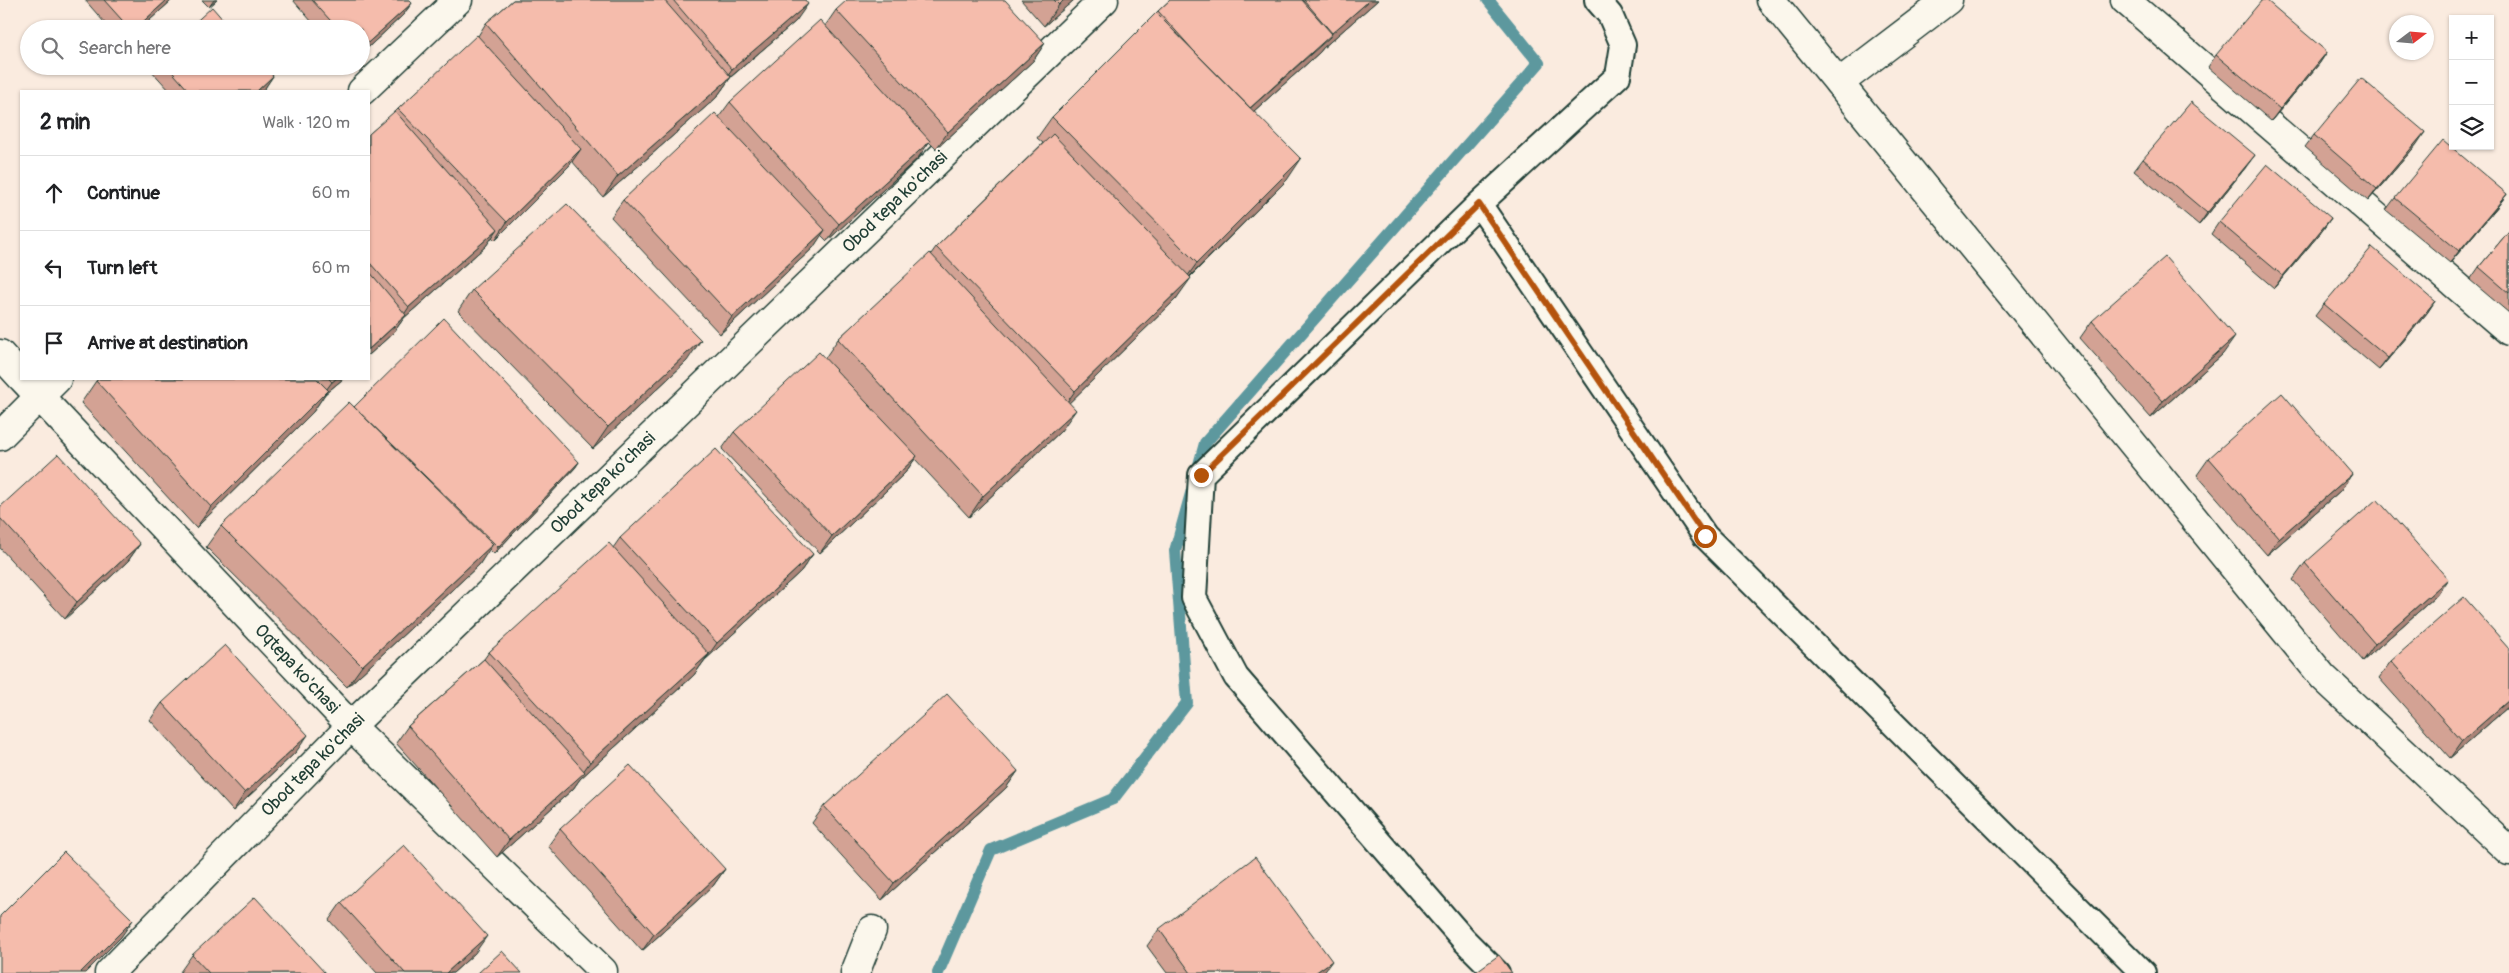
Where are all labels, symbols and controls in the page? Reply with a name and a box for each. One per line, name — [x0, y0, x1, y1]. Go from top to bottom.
north arrow — [2389, 15, 2434, 60]
map controls — [2449, 15, 2494, 150]
button: + — [2449, 15, 2494, 60]
search box — [20, 20, 370, 75]
icon: search — [38, 34, 66, 62]
text: Search here — [78, 36, 171, 60]
button: − — [2449, 60, 2494, 105]
button: layers — [2449, 105, 2494, 150]
text: 2 min — [40, 109, 90, 136]
text: Walk · 120 m — [262, 113, 350, 133]
street label: Obod tepa ko'chasi — [838, 146, 952, 258]
icon: ahead — [40, 179, 68, 207]
text: Continue — [87, 181, 160, 205]
text: 60 m — [312, 183, 350, 203]
icon: left — [40, 254, 68, 282]
text: Turn left — [87, 256, 157, 280]
text: 60 m — [312, 258, 350, 278]
icon: arrive — [40, 329, 68, 357]
text: Arrive at destination — [87, 331, 248, 355]
street label: Obod tepa ko'chasi — [546, 427, 660, 539]
route end — [1190, 464, 1213, 487]
route start — [1694, 525, 1717, 548]
street label: Oqtepa ko'chasi — [249, 619, 345, 719]
street label: Obod tepa ko'chasi — [256, 708, 370, 822]

